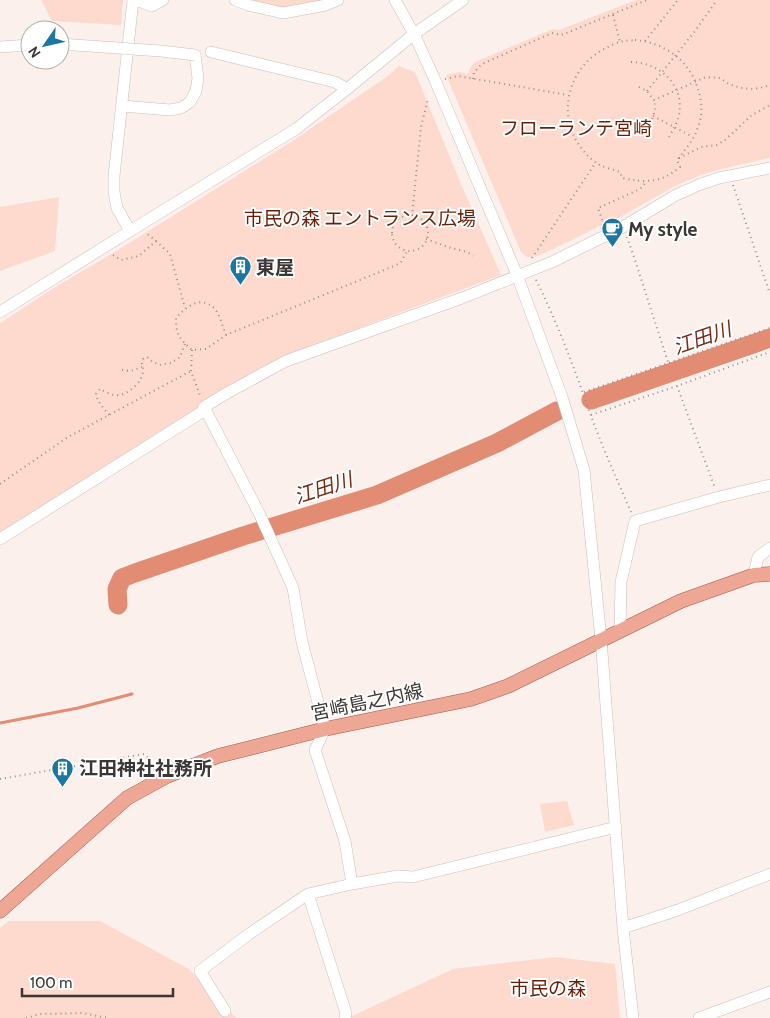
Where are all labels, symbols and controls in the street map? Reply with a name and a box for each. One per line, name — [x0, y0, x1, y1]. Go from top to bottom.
north arrow — [20, 20, 70, 70]
text: N — [24, 43, 44, 61]
park label: フローランテ宮崎 — [500, 117, 652, 140]
park label: 市民の森 エントランス広場 — [244, 207, 476, 230]
cafe icon: My style — [600, 217, 624, 248]
place label: My style — [628, 218, 698, 241]
building icon: 東屋 — [228, 255, 252, 286]
place label: 東屋 — [256, 256, 294, 279]
water label: 江田川 — [670, 316, 736, 359]
water label: 江田川 — [291, 467, 357, 509]
street label: 宮崎島之内線 — [309, 679, 425, 725]
building icon: 江田神社社務所 — [51, 756, 75, 787]
place label: 江田神社社務所 — [79, 757, 212, 780]
scale bar — [22, 966, 174, 998]
text: 100 m — [30, 974, 72, 992]
park label: 市民の森 — [510, 977, 586, 1000]

